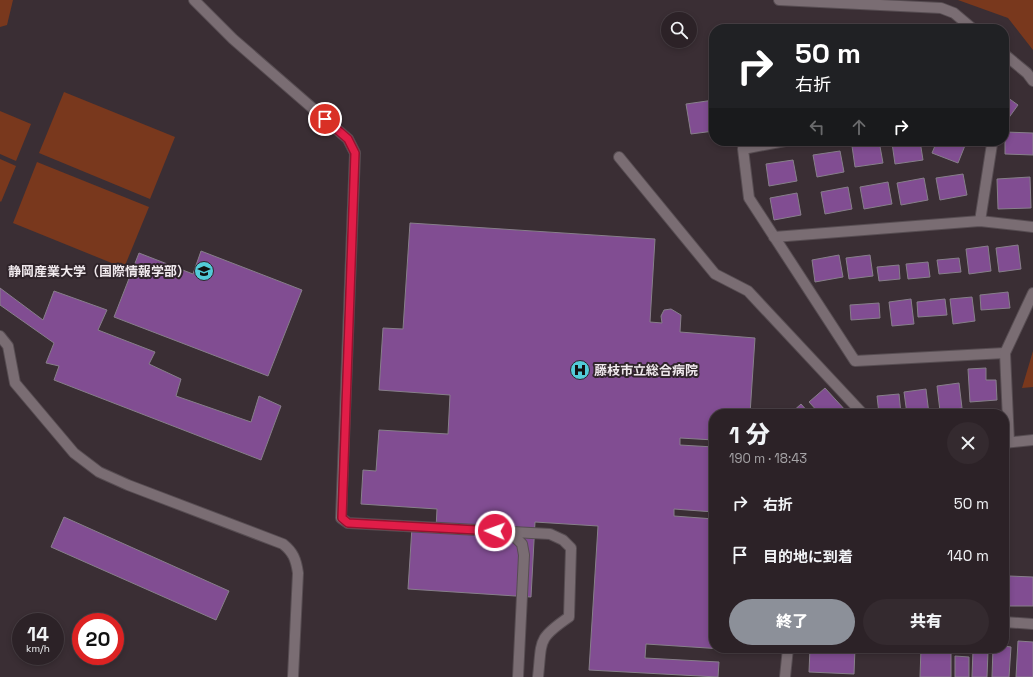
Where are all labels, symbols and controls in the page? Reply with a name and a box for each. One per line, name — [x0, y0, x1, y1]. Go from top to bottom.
map controls — [661, 12, 697, 48]
button: search — [661, 12, 697, 48]
text: 50 m — [795, 35, 861, 71]
icon: right — [729, 40, 781, 92]
text: 右折 — [795, 73, 831, 96]
pin — [308, 102, 342, 136]
icon: arrive — [314, 108, 336, 130]
icon: left — [806, 116, 828, 138]
icon: ahead — [848, 116, 870, 138]
icon: right — [890, 116, 912, 138]
school or university icon: 静岡産業大学（国際情報学部） — [193, 260, 215, 282]
place label: 静岡産業大学（国際情報学部） — [8, 263, 190, 280]
hospital icon: 藤枝市立総合病院 — [569, 359, 591, 381]
place label: 藤枝市立総合病院 — [594, 362, 698, 379]
text: 1 分 — [729, 419, 770, 450]
button: close — [947, 422, 989, 464]
text: 190 m · 18:43 — [729, 450, 807, 467]
icon: right — [729, 492, 751, 514]
text: 50 m — [954, 494, 989, 513]
text: 右折 — [763, 495, 793, 514]
position arrow — [474, 510, 516, 552]
icon: arrive — [729, 544, 751, 566]
text: 140 m — [947, 546, 989, 565]
text: 目的地に到着 — [763, 547, 853, 566]
button: 終了 — [729, 599, 855, 645]
button: 共有 — [863, 599, 989, 645]
speed limit sign: 20 — [72, 613, 124, 665]
text: 14 — [27, 621, 49, 647]
text: km/h — [26, 642, 50, 655]

